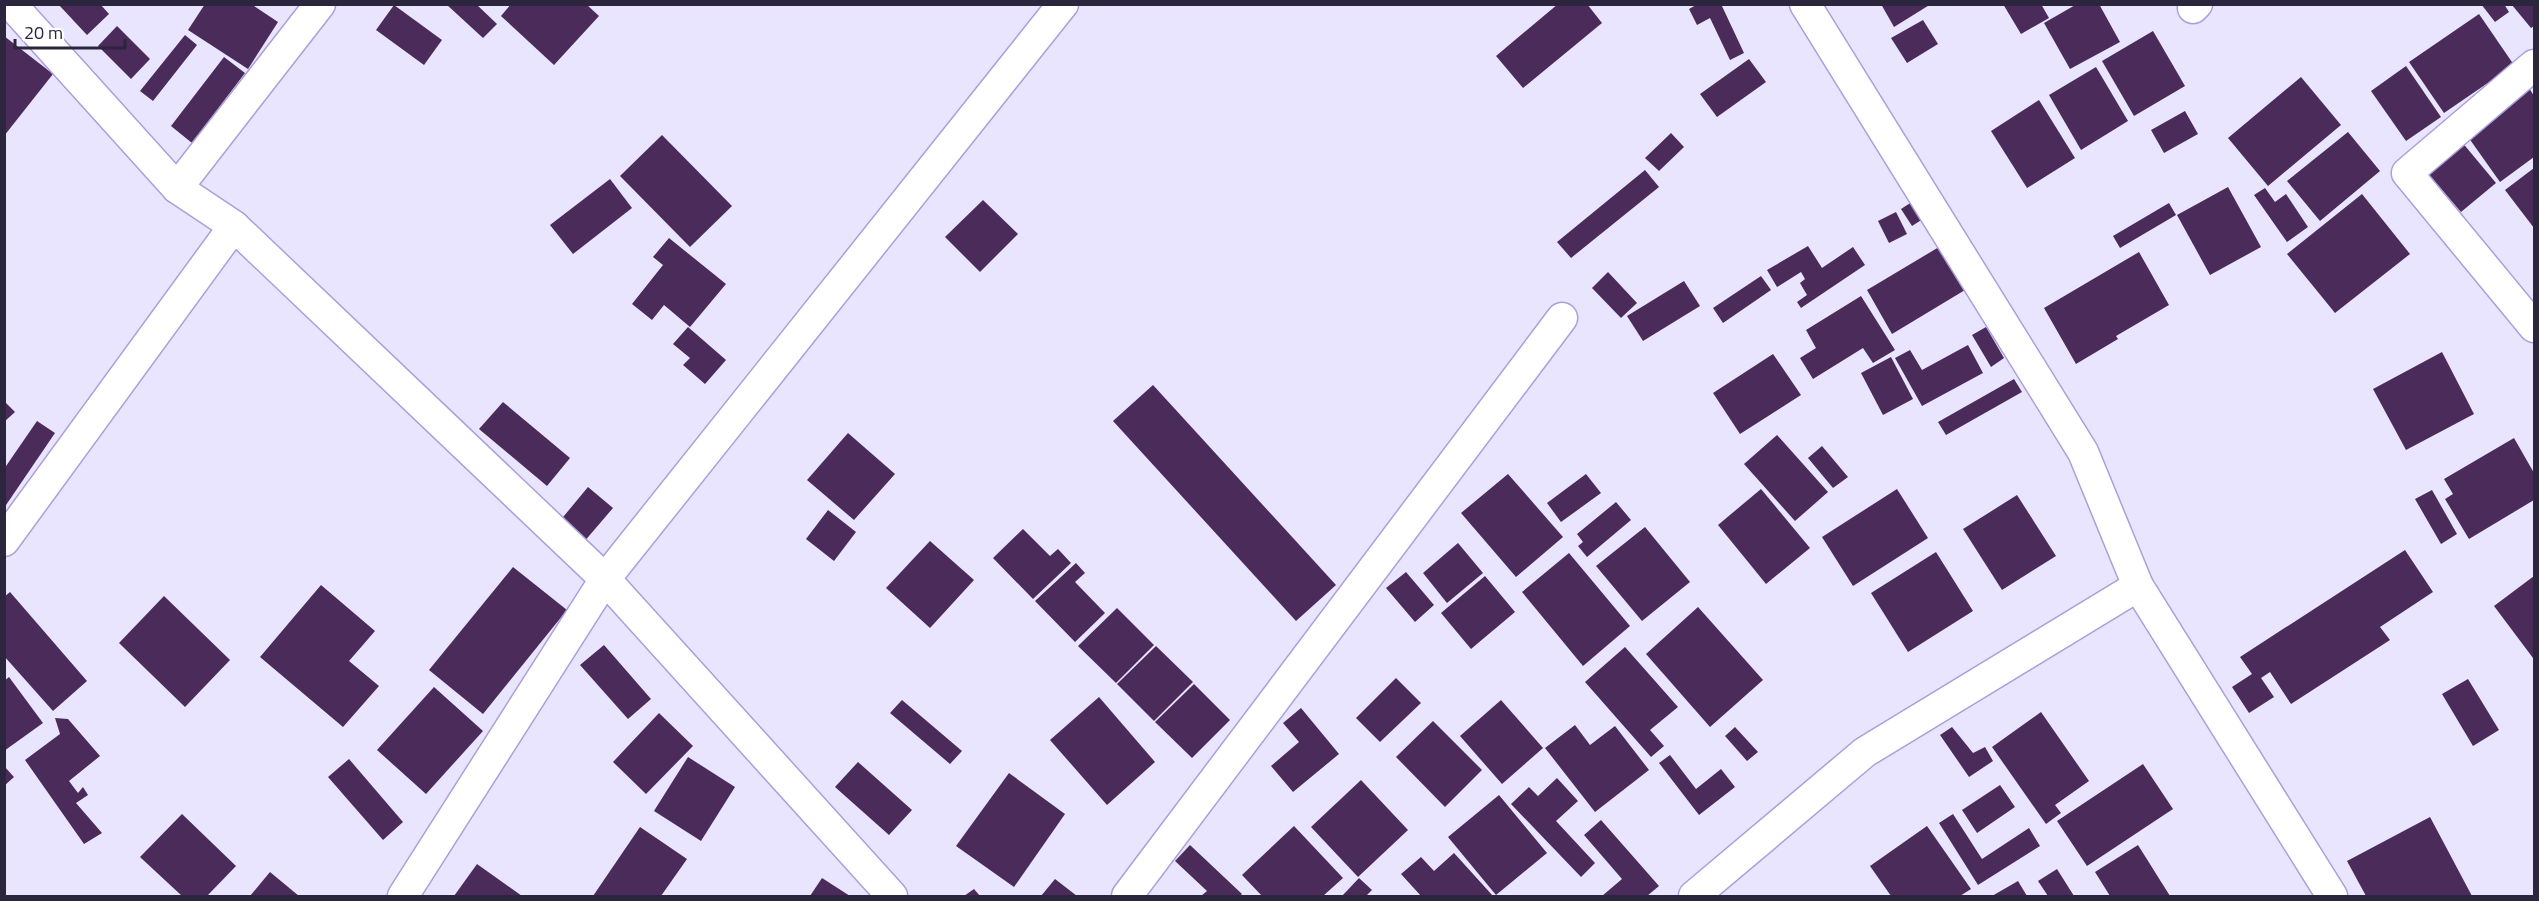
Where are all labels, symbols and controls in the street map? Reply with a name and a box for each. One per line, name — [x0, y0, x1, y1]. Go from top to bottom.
scale bar — [15, 12, 124, 50]
text: 20 m — [24, 19, 63, 46]

